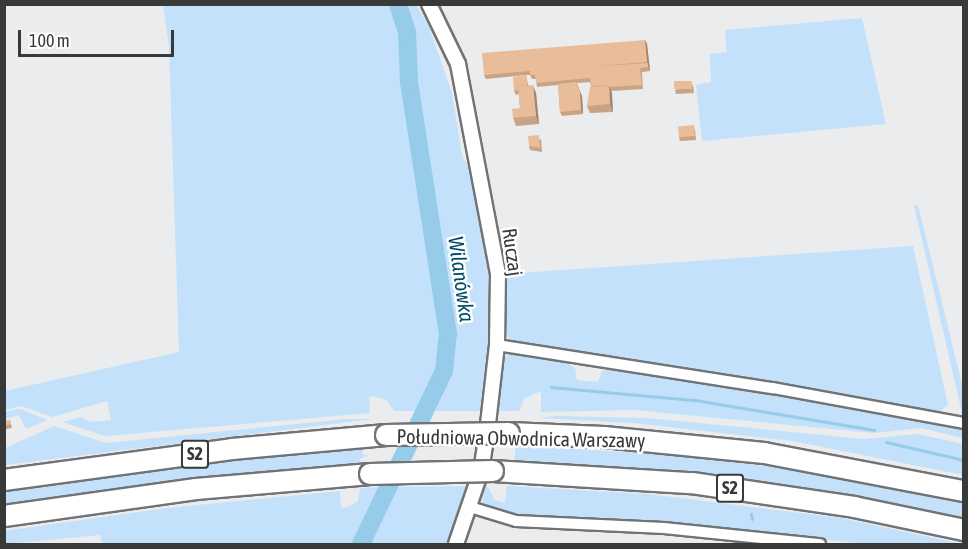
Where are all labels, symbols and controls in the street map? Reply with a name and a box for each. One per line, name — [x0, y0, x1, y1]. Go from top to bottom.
scale bar — [21, 18, 177, 56]
text: 100 m — [29, 30, 70, 51]
street label: Ruczaj — [498, 226, 528, 278]
water label: Wilanówka — [444, 235, 480, 323]
street label: Południowa Obwodnica Warszawy — [396, 424, 646, 452]
road number: S2 — [180, 439, 210, 469]
road number: S2 — [715, 473, 745, 503]

